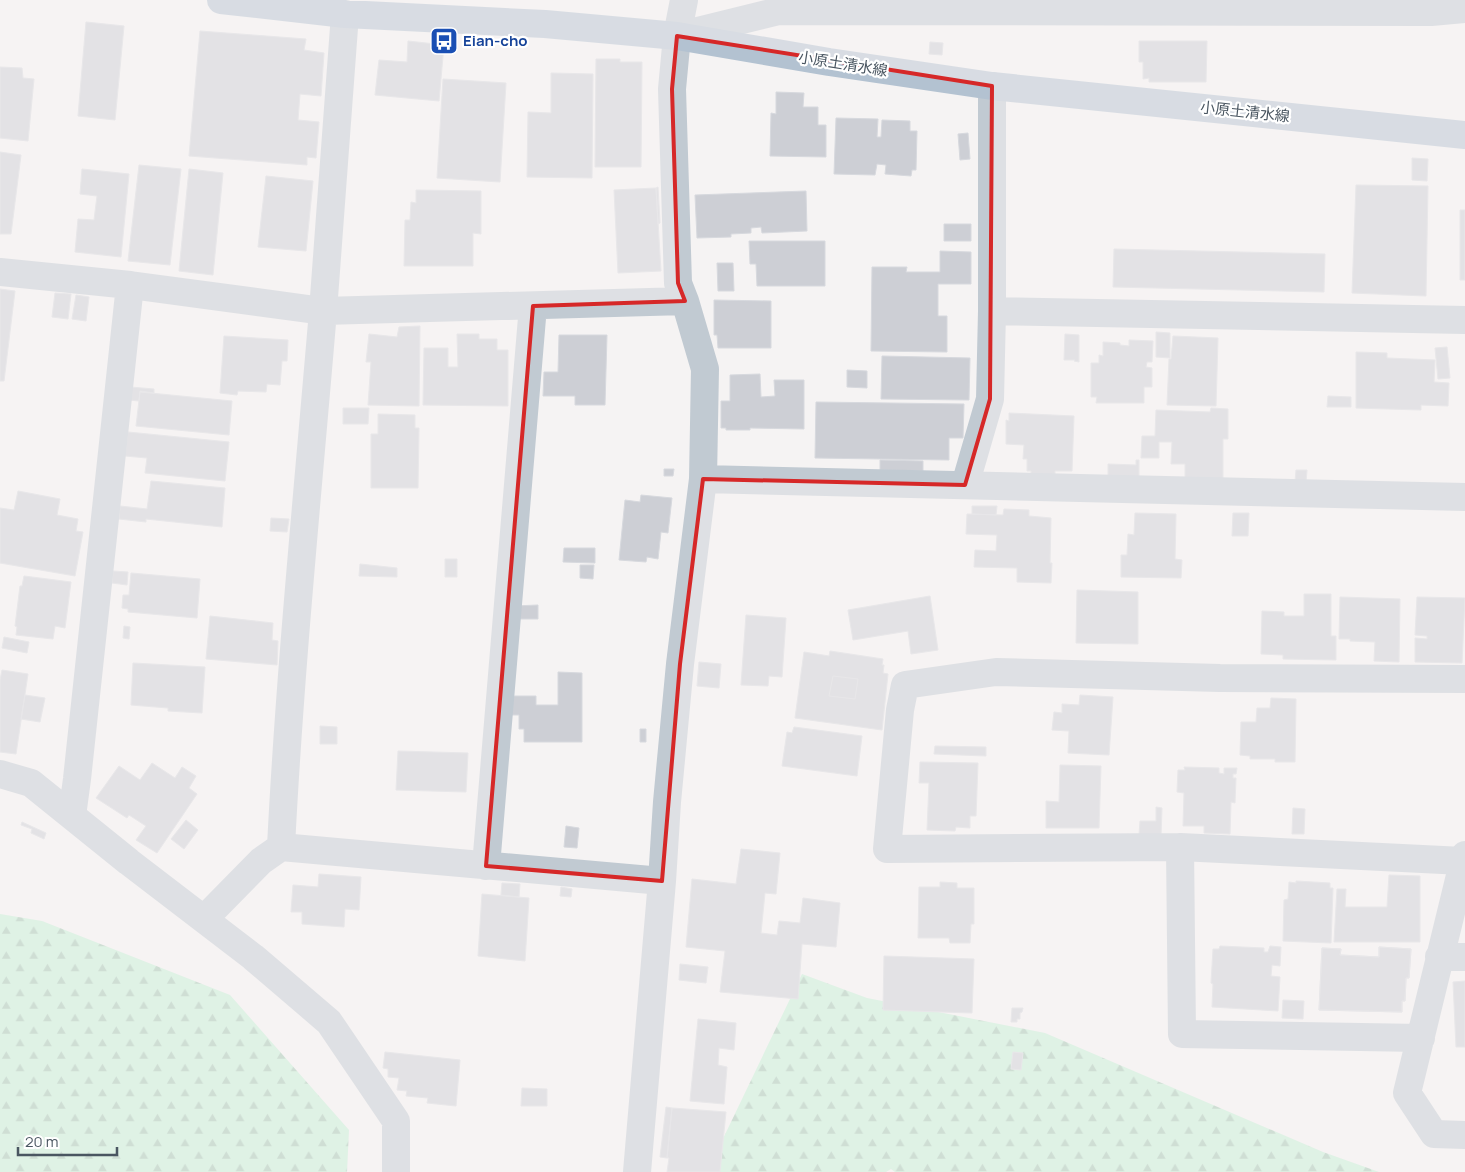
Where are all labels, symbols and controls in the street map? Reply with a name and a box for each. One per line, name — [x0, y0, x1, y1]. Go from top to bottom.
bus stop icon: Eian-cho — [429, 26, 459, 56]
place label: Eian-cho — [463, 30, 528, 51]
street label: 小原土清水線 — [797, 46, 889, 81]
street label: 小原土清水線 — [1199, 96, 1291, 127]
scale bar — [18, 1124, 116, 1156]
text: 20 m — [25, 1131, 58, 1152]

